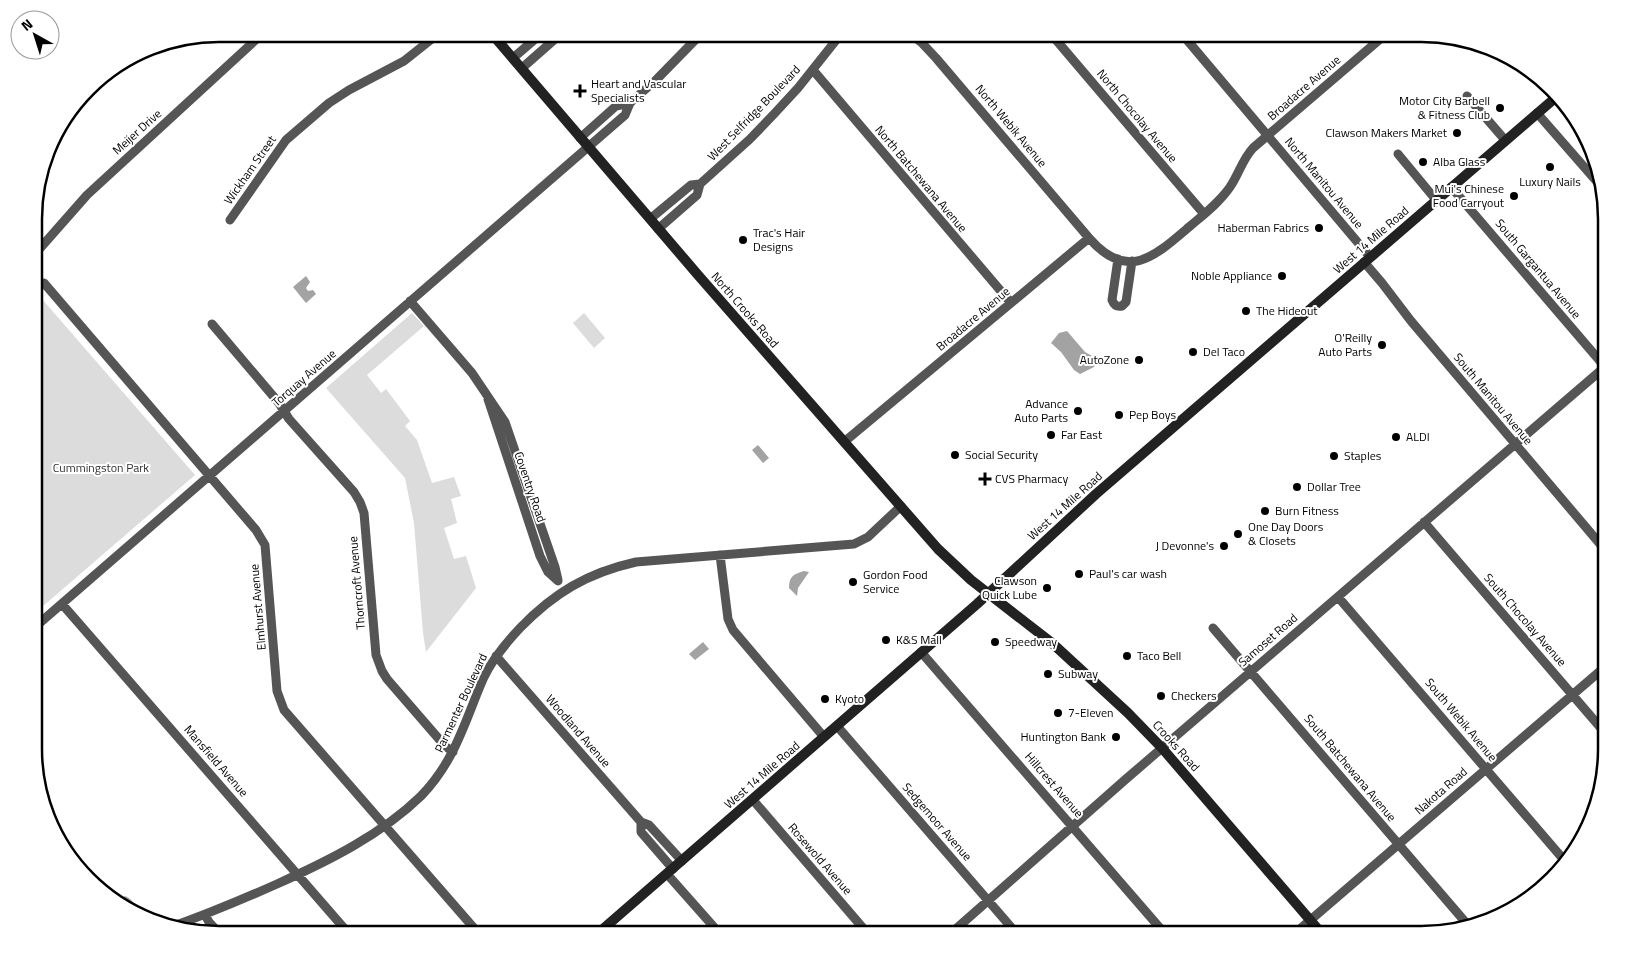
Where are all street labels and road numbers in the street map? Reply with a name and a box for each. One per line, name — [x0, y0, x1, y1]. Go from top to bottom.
street label: Broadacre Avenue — [1263, 50, 1344, 125]
street label: West Selfridge Boulevard — [703, 60, 805, 165]
street label: North Chocolay Avenue — [1092, 65, 1182, 167]
street label: North Webik Avenue — [971, 80, 1052, 171]
street label: Meijer Drive — [108, 104, 165, 159]
street label: North Batchewana Avenue — [871, 121, 972, 236]
street label: Wickham Street — [219, 131, 281, 208]
street label: North Manitou Avenue — [1280, 133, 1368, 232]
street label: West 14 Mile Road — [1329, 201, 1413, 278]
street label: South Gargantua Avenue — [1491, 215, 1586, 323]
street label: North Crooks Road — [707, 268, 784, 352]
street label: Broadacre Avenue — [931, 282, 1014, 355]
street label: Torquay Avenue — [267, 344, 340, 411]
street label: South Manitou Avenue — [1449, 349, 1538, 449]
street label: Coventry Road — [510, 449, 551, 525]
street label: West 14 Mile Road — [1023, 467, 1106, 545]
street label: Thorncroft Avenue — [343, 536, 370, 631]
street label: Elmhurst Avenue — [244, 563, 271, 651]
street label: South Chocolay Avenue — [1479, 569, 1571, 670]
street label: Samoset Road — [1234, 608, 1302, 671]
street label: Parmenter Boulevard — [429, 650, 492, 756]
street label: South Webik Avenue — [1421, 674, 1502, 766]
street label: Woodland Avenue — [541, 690, 615, 771]
street label: South Batchewana Avenue — [1300, 710, 1401, 826]
street label: Crooks Road — [1148, 716, 1205, 775]
street label: Mansfield Avenue — [180, 720, 253, 801]
street label: West 14 Mile Road — [720, 736, 804, 813]
street label: Hillcrest Avenue — [1020, 748, 1088, 822]
street label: Nakota Road — [1410, 762, 1471, 819]
street label: Sedgemoor Avenue — [898, 778, 977, 865]
street label: Rosewold Avenue — [784, 819, 857, 899]

